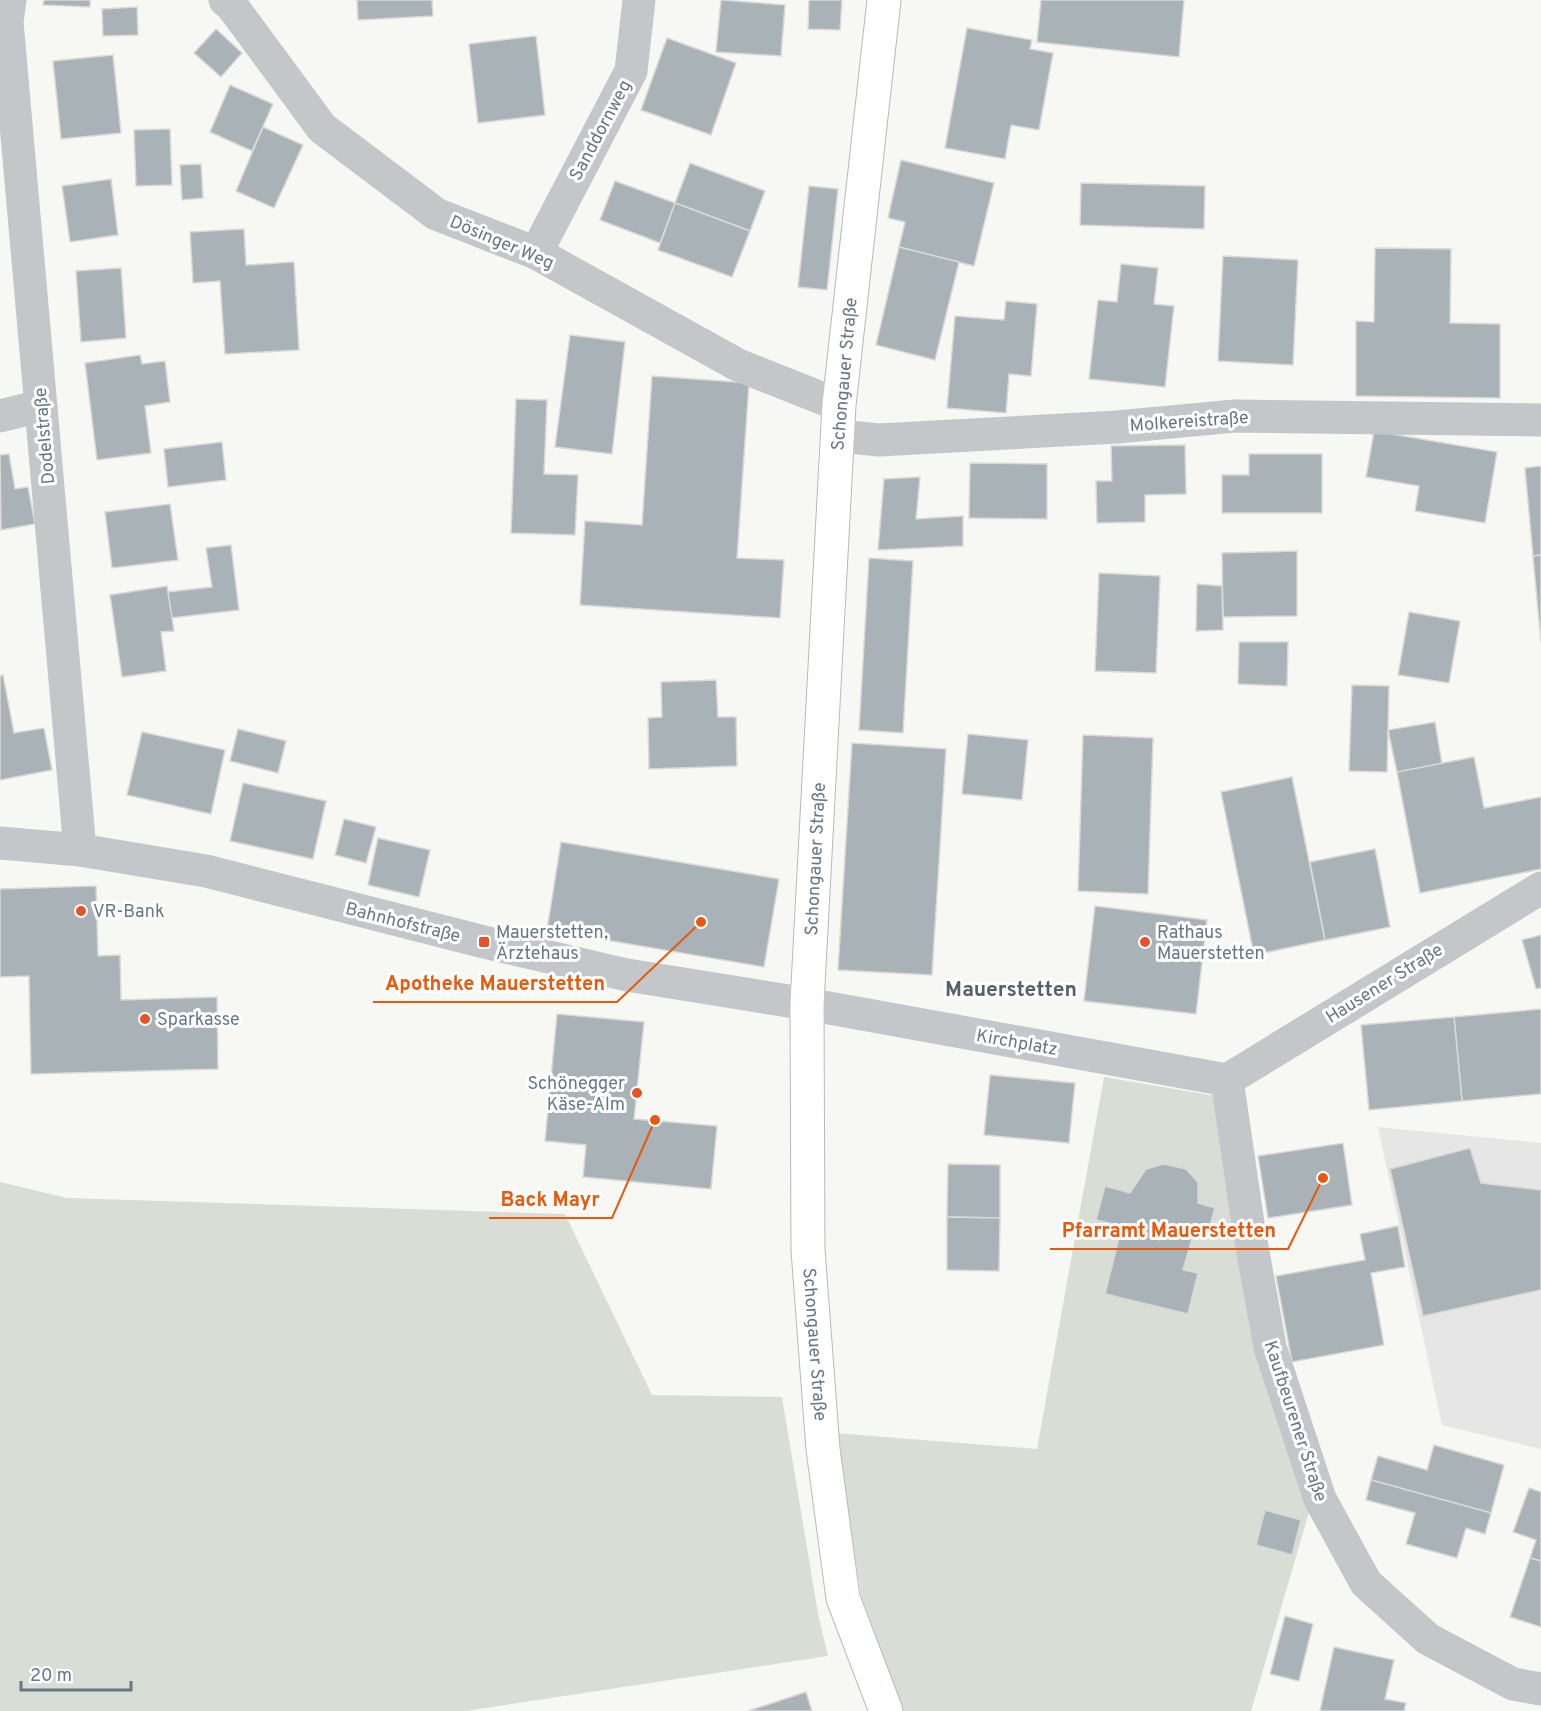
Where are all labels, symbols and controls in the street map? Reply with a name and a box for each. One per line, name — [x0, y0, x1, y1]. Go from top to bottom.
street label: Sanddornweg — [565, 76, 637, 185]
street label: Dösinger Weg — [446, 211, 557, 276]
street label: Schongauer Straße — [827, 297, 864, 452]
street label: Dodelstraße — [30, 387, 61, 485]
street label: Molkereistraße — [1129, 407, 1249, 438]
street label: Schongauer Straße — [801, 782, 832, 936]
street label: Bahnhofstraße — [343, 898, 463, 949]
place label: VR-Bank — [93, 901, 165, 924]
marker: VR-Bank — [74, 904, 88, 918]
place label: Mauerstetten, Ärztehaus — [496, 922, 608, 966]
place label: Rathaus Mauerstetten — [1157, 922, 1265, 966]
marker: Mauerstetten, Ärztehaus — [477, 935, 491, 949]
marker: Rathaus Mauerstetten — [1138, 935, 1152, 949]
street label: Hausener Straße — [1322, 939, 1448, 1029]
callout: Apotheke Mauerstetten — [373, 964, 617, 1002]
text: Apotheke Mauerstetten — [385, 972, 605, 998]
district label: Mauerstetten — [945, 977, 1077, 1004]
place label: Sparkasse — [157, 1009, 240, 1032]
marker: Sparkasse — [138, 1012, 152, 1026]
street label: Kirchplatz — [974, 1025, 1059, 1062]
place label: Schönegger Käse-Alm — [527, 1073, 625, 1117]
marker: Schönegger Käse-Alm — [630, 1086, 644, 1100]
callout: Back Mayr — [489, 1180, 612, 1218]
text: Back Mayr — [500, 1188, 600, 1214]
callout: Pfarramt Mauerstetten — [1050, 1211, 1288, 1249]
text: Pfarramt Mauerstetten — [1062, 1219, 1276, 1245]
street label: Schongauer Straße — [796, 1267, 831, 1422]
street label: Kaufbeurener Straße — [1258, 1338, 1331, 1505]
scale bar — [21, 1654, 130, 1692]
text: 20 m — [30, 1665, 72, 1688]

